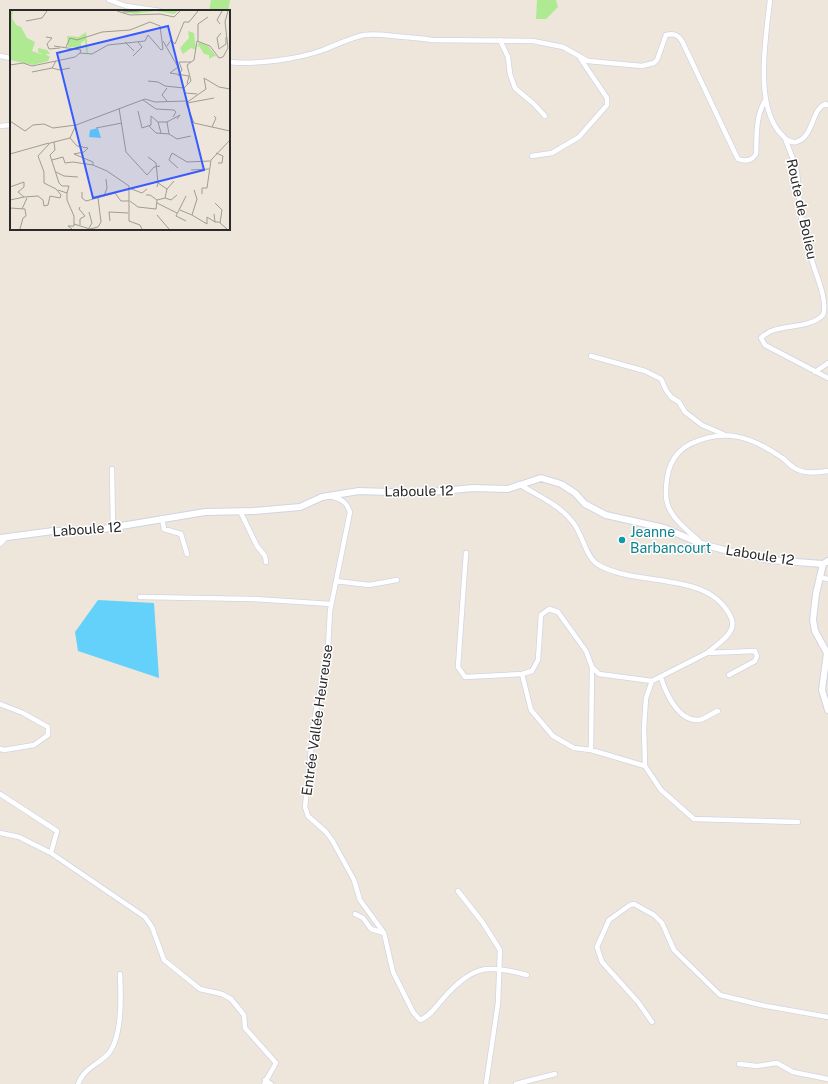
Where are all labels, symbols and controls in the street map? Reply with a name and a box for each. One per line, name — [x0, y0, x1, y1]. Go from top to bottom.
inset map — [10, 10, 230, 230]
street label: Route de Bolieu — [784, 157, 820, 261]
street label: Laboule 12 — [384, 482, 454, 500]
street label: Laboule 12 — [52, 519, 122, 539]
place label: Jeanne Barbancourt — [630, 524, 711, 556]
marker: Jeanne Barbancourt — [617, 535, 627, 545]
street label: Laboule 12 — [725, 542, 795, 568]
street label: Entrée Vallée Heureuse — [298, 643, 336, 797]

